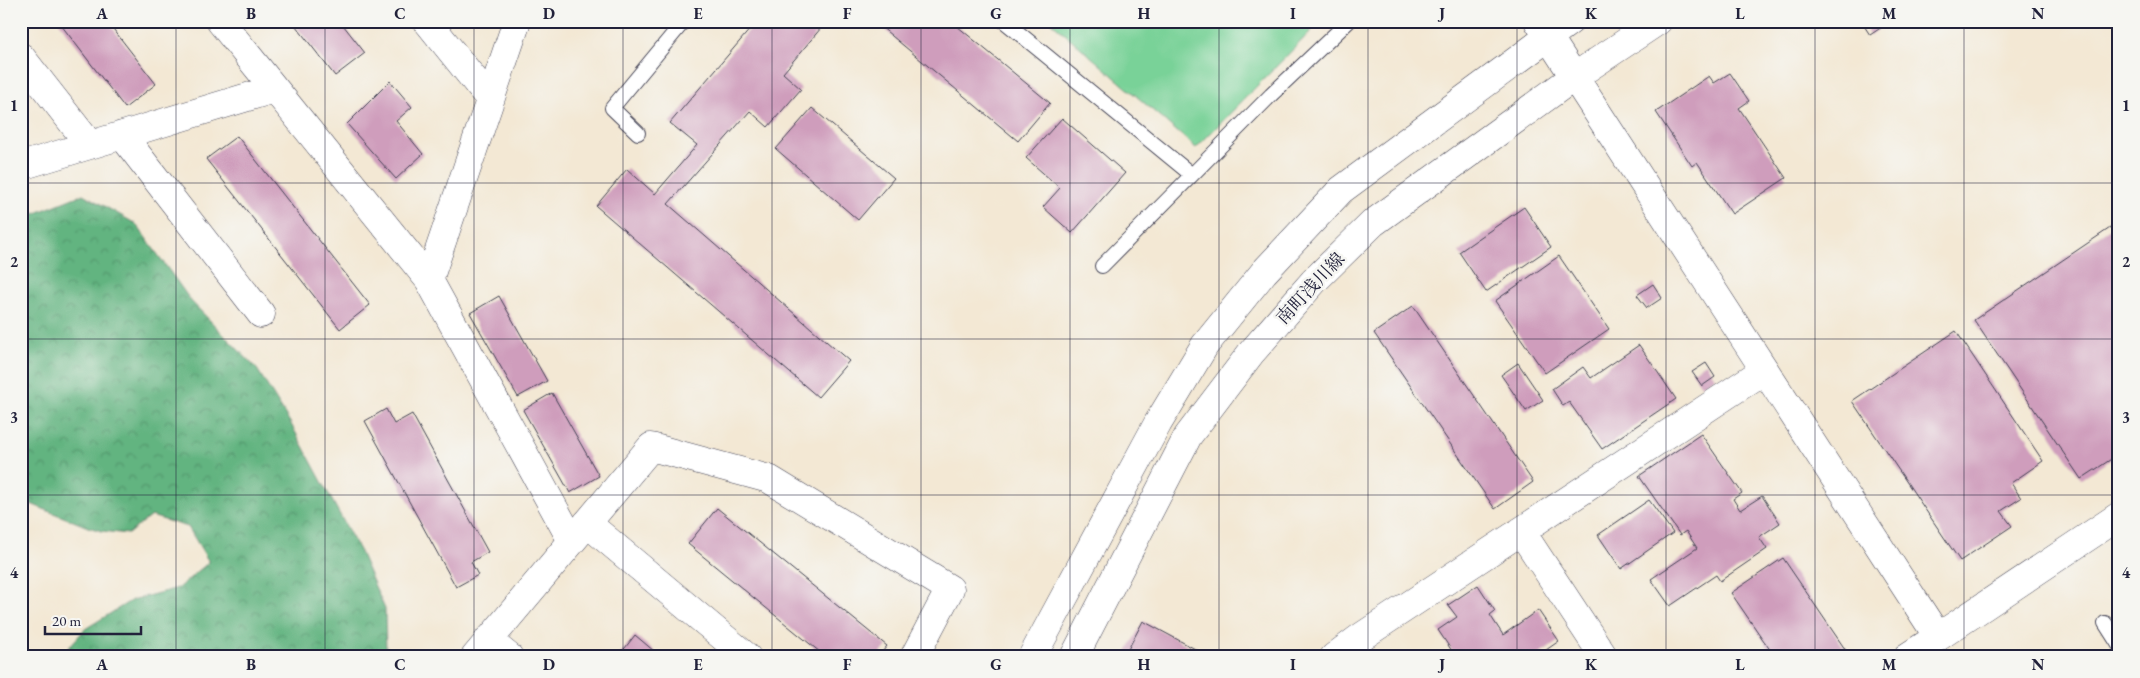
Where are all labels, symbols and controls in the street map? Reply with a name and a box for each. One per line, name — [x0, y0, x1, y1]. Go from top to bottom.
text: A — [95, 3, 108, 24]
text: B — [246, 3, 256, 24]
text: C — [394, 3, 406, 24]
text: D — [543, 3, 555, 24]
text: E — [693, 3, 703, 24]
text: F — [843, 3, 852, 24]
text: G — [990, 3, 1002, 24]
text: H — [1138, 3, 1151, 24]
text: I — [1290, 3, 1296, 24]
text: J — [1437, 3, 1445, 24]
text: K — [1585, 3, 1598, 24]
text: L — [1735, 3, 1745, 24]
text: M — [1882, 3, 1897, 24]
text: N — [2032, 3, 2045, 24]
text: 1 — [10, 95, 18, 116]
text: 1 — [2122, 95, 2130, 116]
street label: 南町浅川線 — [1271, 247, 1349, 329]
text: 2 — [10, 251, 19, 272]
text: 2 — [2122, 251, 2131, 272]
text: 3 — [10, 407, 18, 428]
text: 3 — [2122, 407, 2130, 428]
text: 4 — [10, 562, 19, 583]
text: 4 — [2122, 562, 2131, 583]
scale bar — [45, 603, 141, 635]
text: 20 m — [52, 611, 81, 630]
text: A — [95, 654, 108, 675]
text: B — [246, 654, 256, 675]
text: C — [394, 654, 406, 675]
text: D — [543, 654, 555, 675]
text: E — [693, 654, 703, 675]
text: F — [843, 654, 852, 675]
text: G — [990, 654, 1002, 675]
text: H — [1138, 654, 1151, 675]
text: I — [1290, 654, 1296, 675]
text: J — [1437, 654, 1445, 675]
text: K — [1585, 654, 1598, 675]
text: L — [1735, 654, 1745, 675]
text: M — [1882, 654, 1897, 675]
text: N — [2032, 654, 2045, 675]

